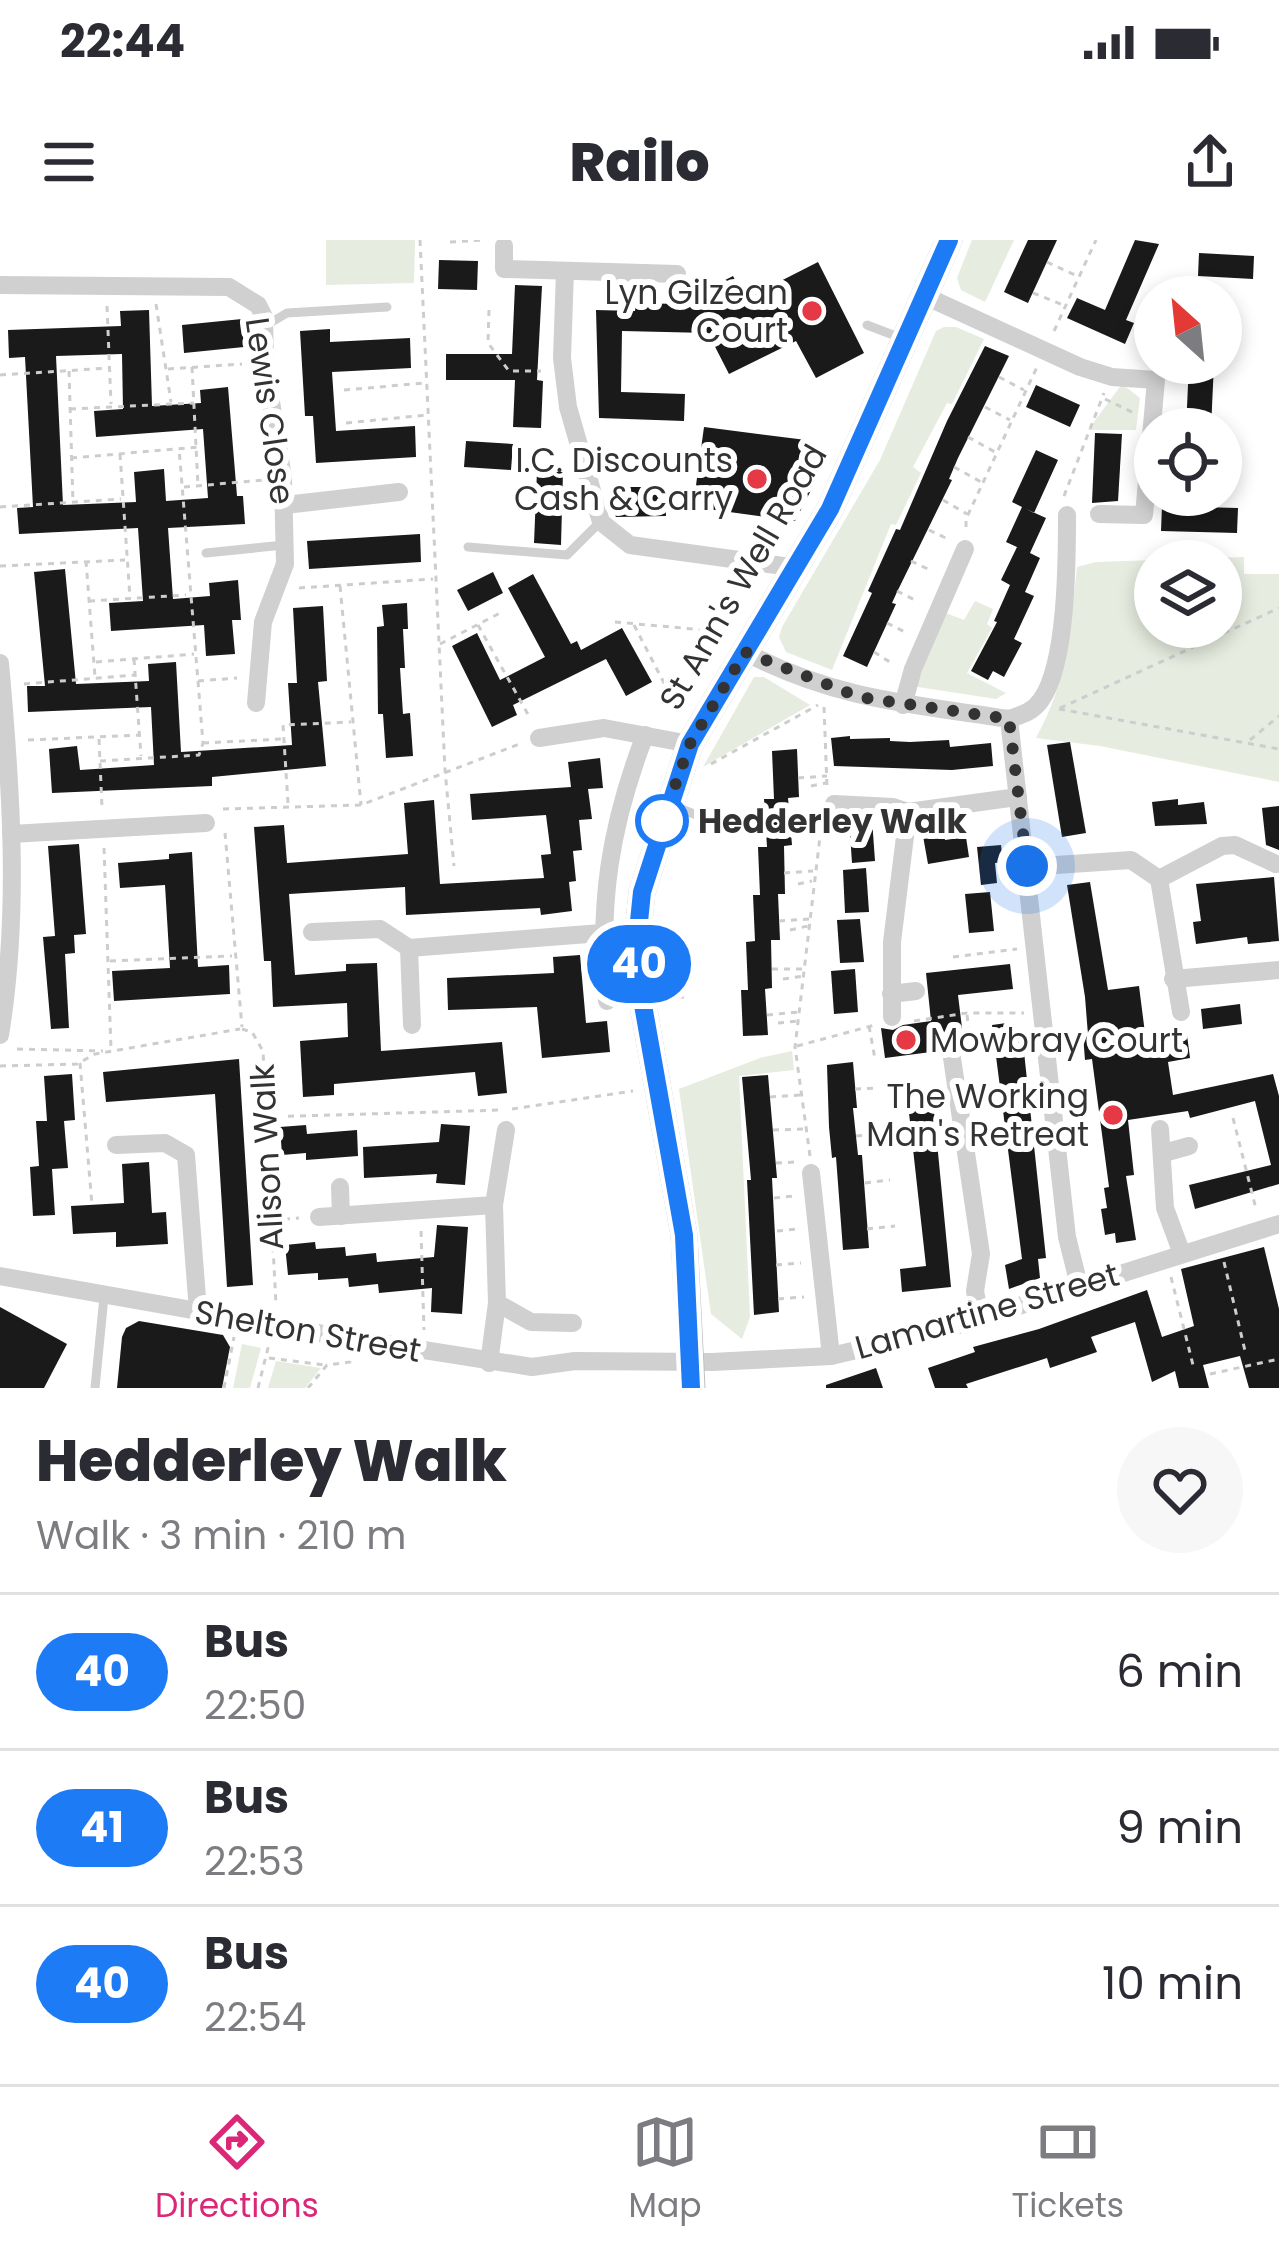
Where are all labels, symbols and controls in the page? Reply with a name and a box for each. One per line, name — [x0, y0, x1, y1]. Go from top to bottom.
text: 22:44 — [60, 10, 185, 73]
text: Railo — [569, 124, 710, 200]
icon: menu — [36, 129, 102, 195]
icon: share — [1177, 129, 1243, 195]
place label: Lyn Gilzean Court — [604, 269, 788, 354]
north arrow — [1134, 276, 1242, 384]
map controls — [1134, 276, 1242, 648]
marker: Lyn Gilzean Court — [799, 298, 825, 324]
street label: Lewis Close — [234, 314, 306, 508]
button: locate — [1134, 408, 1242, 516]
street label: St Ann's Well Road — [648, 436, 838, 718]
place label: I.C. Discounts Cash & Carry — [514, 437, 733, 522]
marker: I.C. Discounts Cash & Carry — [744, 466, 770, 492]
button: layers — [1134, 540, 1242, 648]
marker: Hedderley Walk — [637, 796, 687, 846]
place label: Hedderley Walk — [698, 798, 967, 845]
your location — [997, 836, 1057, 896]
line badge: 40 — [585, 925, 693, 1003]
text: 40 — [611, 934, 667, 993]
place label: Mowbray Court — [930, 1017, 1183, 1064]
marker: Mowbray Court — [893, 1027, 919, 1053]
street label: Alison Walk — [239, 1063, 295, 1251]
place label: The Working Man's Retreat — [866, 1073, 1089, 1158]
marker: The Working Man's Retreat — [1100, 1102, 1126, 1128]
street label: Lamartine Street — [850, 1251, 1124, 1371]
street label: Shelton Street — [191, 1288, 425, 1374]
text: Hedderley Walk — [36, 1421, 507, 1501]
button: heart — [1117, 1427, 1243, 1553]
text: Walk · 3 min · 210 m — [36, 1508, 406, 1563]
text: Bus — [204, 1610, 289, 1673]
text: 6 min — [1116, 1640, 1243, 1703]
text: 40 — [74, 1642, 130, 1701]
text: 22:50 — [204, 1678, 306, 1733]
text: Bus — [204, 1766, 289, 1829]
text: 9 min — [1116, 1796, 1243, 1859]
text: 41 — [80, 1798, 124, 1857]
text: 22:53 — [204, 1834, 305, 1889]
text: Bus — [204, 1922, 289, 1985]
text: 10 min — [1102, 1952, 1243, 2015]
text: 40 — [74, 1954, 130, 2013]
text: 22:54 — [204, 1990, 306, 2045]
tab: Directions — [155, 2109, 319, 2231]
tab: Map — [629, 2109, 702, 2231]
tab: Tickets — [1011, 2109, 1124, 2231]

